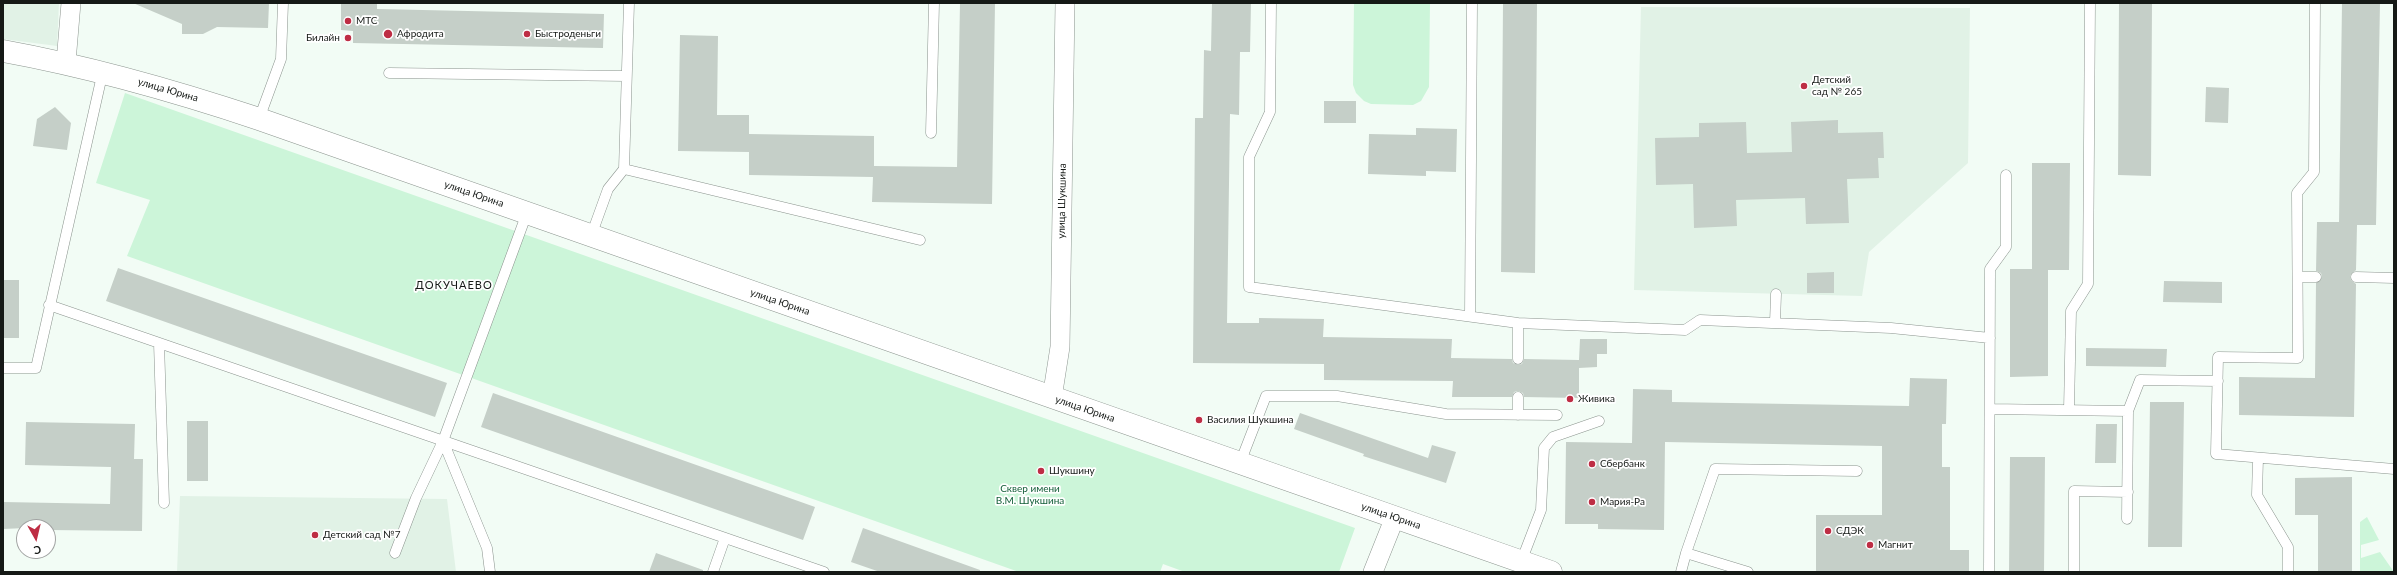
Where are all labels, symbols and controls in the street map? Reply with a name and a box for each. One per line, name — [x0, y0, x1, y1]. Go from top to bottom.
place label: МТС — [356, 15, 378, 27]
marker: МТС — [343, 16, 353, 26]
marker: Афродита — [382, 28, 394, 40]
place label: Афродита — [397, 28, 444, 40]
place label: Быстроденьги — [535, 28, 601, 40]
marker: Быстроденьги — [522, 29, 532, 39]
place label: Билайн — [306, 32, 340, 44]
marker: Билайн — [343, 33, 353, 43]
place label: Детский сад № 265 — [1812, 74, 1862, 98]
street label: улица Юрина — [136, 76, 200, 104]
marker: Детский сад № 265 — [1799, 81, 1809, 91]
street label: улица Шукшина — [1055, 163, 1069, 239]
street label: улица Юрина — [443, 178, 505, 210]
district label: ДОКУЧАЕВО — [415, 278, 493, 292]
street label: улица Юрина — [749, 286, 811, 318]
street label: улица Юрина — [1054, 393, 1116, 425]
place label: Живика — [1578, 393, 1615, 405]
marker: Живика — [1565, 394, 1575, 404]
place label: Василия Шукшина — [1207, 414, 1294, 426]
marker: Василия Шукшина — [1194, 415, 1204, 425]
place label: Сбербанк — [1600, 458, 1645, 470]
marker: Сбербанк — [1587, 459, 1597, 469]
place label: Шукшину — [1049, 465, 1095, 477]
marker: Шукшину — [1036, 466, 1046, 476]
park label: Сквер имени В.М. Шукшина — [996, 483, 1064, 506]
place label: Мария-Ра — [1600, 496, 1645, 508]
marker: Мария-Ра — [1587, 497, 1597, 507]
street label: улица Юрина — [1360, 500, 1422, 532]
north arrow — [16, 519, 56, 559]
place label: СДЭК — [1836, 525, 1864, 537]
marker: СДЭК — [1823, 526, 1833, 536]
place label: Детский сад №7 — [323, 529, 400, 541]
marker: Детский сад №7 — [310, 530, 320, 540]
place label: Магнит — [1878, 539, 1913, 551]
marker: Магнит — [1865, 540, 1875, 550]
text: С — [33, 543, 42, 557]

